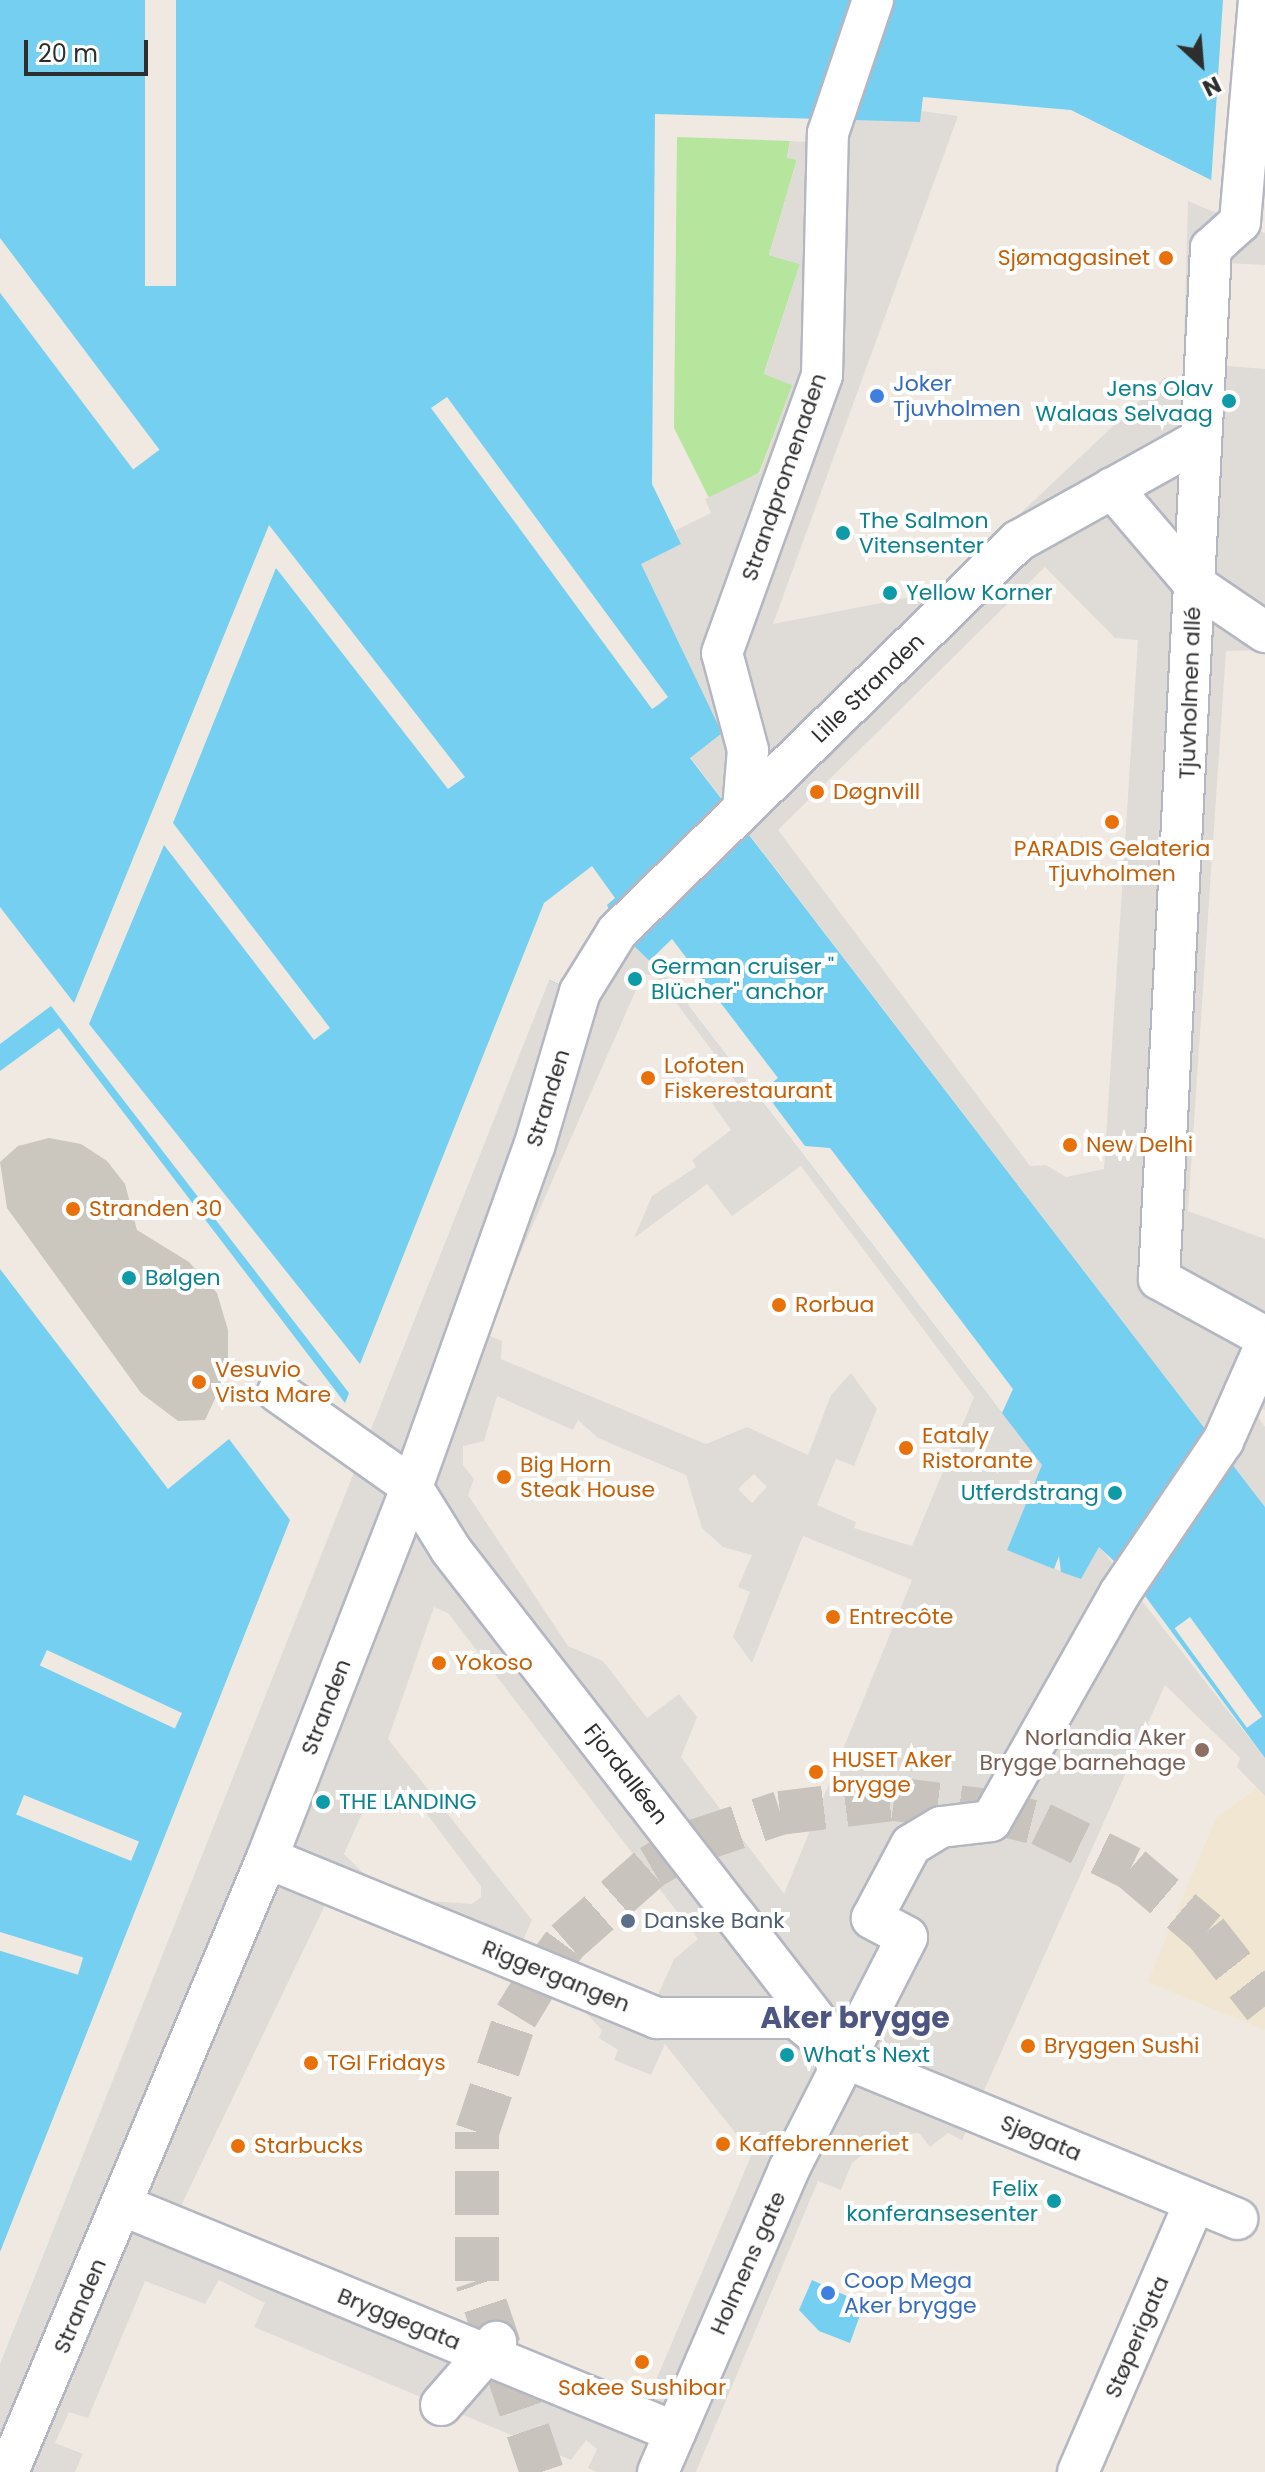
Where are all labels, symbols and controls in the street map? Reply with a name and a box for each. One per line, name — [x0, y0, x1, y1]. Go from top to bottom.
scale bar — [28, 24, 152, 74]
north arrow — [1161, 24, 1241, 104]
text: 20 m — [38, 37, 98, 70]
text: N — [1198, 68, 1226, 104]
place label: Sjømagasinet — [998, 245, 1150, 271]
marker: Sjømagasinet — [1157, 249, 1175, 267]
street label: Strandpromenaden — [736, 370, 832, 584]
place label: Joker Tjuvholmen — [893, 370, 1021, 422]
place label: Jens Olav Walaas Selvaag — [1035, 375, 1213, 426]
marker: Joker Tjuvholmen — [868, 387, 886, 405]
marker: Jens Olav Walaas Selvaag — [1220, 392, 1238, 410]
place label: The Salmon Vitensenter — [859, 507, 989, 558]
marker: The Salmon Vitensenter — [834, 524, 852, 542]
place label: Yellow Korner — [906, 580, 1053, 606]
marker: Yellow Korner — [881, 584, 899, 602]
street label: Tjuvholmen allé — [1174, 606, 1206, 780]
street label: Lille Stranden — [806, 628, 930, 748]
place label: Døgnvill — [833, 779, 920, 805]
marker: Døgnvill — [808, 783, 826, 801]
marker: PARADIS Gelateria Tjuvholmen — [1103, 813, 1121, 831]
place label: PARADIS Gelateria Tjuvholmen — [1014, 835, 1210, 886]
place label: German cruiser " Blücher" anchor — [651, 953, 834, 1004]
marker: German cruiser " Blücher" anchor — [626, 970, 644, 988]
street label: Stranden — [521, 1046, 575, 1150]
place label: Lofoten Fiskerestaurant — [664, 1052, 832, 1104]
marker: Lofoten Fiskerestaurant — [639, 1069, 657, 1087]
place label: New Delhi — [1086, 1132, 1193, 1158]
marker: New Delhi — [1061, 1136, 1079, 1154]
place label: Stranden 30 — [89, 1196, 222, 1222]
marker: Stranden 30 — [64, 1200, 82, 1218]
place label: Bølgen — [145, 1265, 221, 1291]
marker: Bølgen — [120, 1269, 138, 1287]
place label: Rorbua — [795, 1292, 874, 1318]
marker: Rorbua — [770, 1296, 788, 1314]
place label: Vesuvio Vista Mare — [215, 1356, 331, 1408]
marker: Vesuvio Vista Mare — [190, 1373, 208, 1391]
place label: Eataly Ristorante — [922, 1422, 1033, 1474]
marker: Eataly Ristorante — [897, 1439, 915, 1457]
place label: Big Horn Steak House — [520, 1451, 655, 1502]
marker: Big Horn Steak House — [495, 1468, 513, 1486]
place label: Utferdstrang — [961, 1480, 1099, 1506]
marker: Utferdstrang — [1106, 1484, 1124, 1502]
place label: Entrecôte — [849, 1604, 953, 1630]
marker: Entrecôte — [824, 1608, 842, 1626]
place label: Yokoso — [455, 1650, 533, 1676]
marker: Yokoso — [430, 1654, 448, 1672]
street label: Stranden — [296, 1655, 356, 1759]
street label: Fjordalléen — [578, 1718, 674, 1830]
place label: Norlandia Aker Brygge barnehage — [980, 1724, 1186, 1776]
marker: Norlandia Aker Brygge barnehage — [1193, 1741, 1211, 1759]
place label: HUSET Aker brygge — [832, 1746, 952, 1798]
marker: HUSET Aker brygge — [807, 1763, 825, 1781]
place label: THE LANDING — [339, 1789, 477, 1815]
marker: THE LANDING — [314, 1793, 332, 1811]
place label: Danske Bank — [644, 1908, 785, 1934]
marker: Danske Bank — [619, 1912, 637, 1930]
street label: Riggergangen — [478, 1934, 634, 2018]
district label: Aker brygge — [760, 2000, 950, 2036]
place label: Bryggen Sushi — [1044, 2033, 1199, 2059]
marker: Bryggen Sushi — [1019, 2037, 1037, 2055]
place label: What's Next — [803, 2042, 930, 2068]
marker: What's Next — [778, 2046, 796, 2064]
place label: TGI Fridays — [327, 2050, 446, 2076]
marker: TGI Fridays — [302, 2054, 320, 2072]
street label: Sjøgata — [997, 2109, 1085, 2167]
place label: Kaffebrenneriet — [739, 2131, 909, 2157]
place label: Starbucks — [254, 2133, 363, 2159]
marker: Kaffebrenneriet — [714, 2135, 732, 2153]
marker: Starbucks — [229, 2137, 247, 2155]
place label: Felix konferansesenter — [846, 2175, 1038, 2226]
street label: Holmens gate — [705, 2187, 791, 2339]
marker: Felix konferansesenter — [1045, 2192, 1063, 2210]
street label: Stranden — [48, 2255, 112, 2357]
place label: Coop Mega Aker brygge — [844, 2267, 977, 2318]
street label: Støperigata — [1099, 2272, 1175, 2402]
street label: Bryggegata — [334, 2282, 464, 2356]
marker: Coop Mega Aker brygge — [819, 2284, 837, 2302]
marker: Sakee Sushibar — [633, 2353, 651, 2371]
place label: Sakee Sushibar — [558, 2375, 726, 2401]

